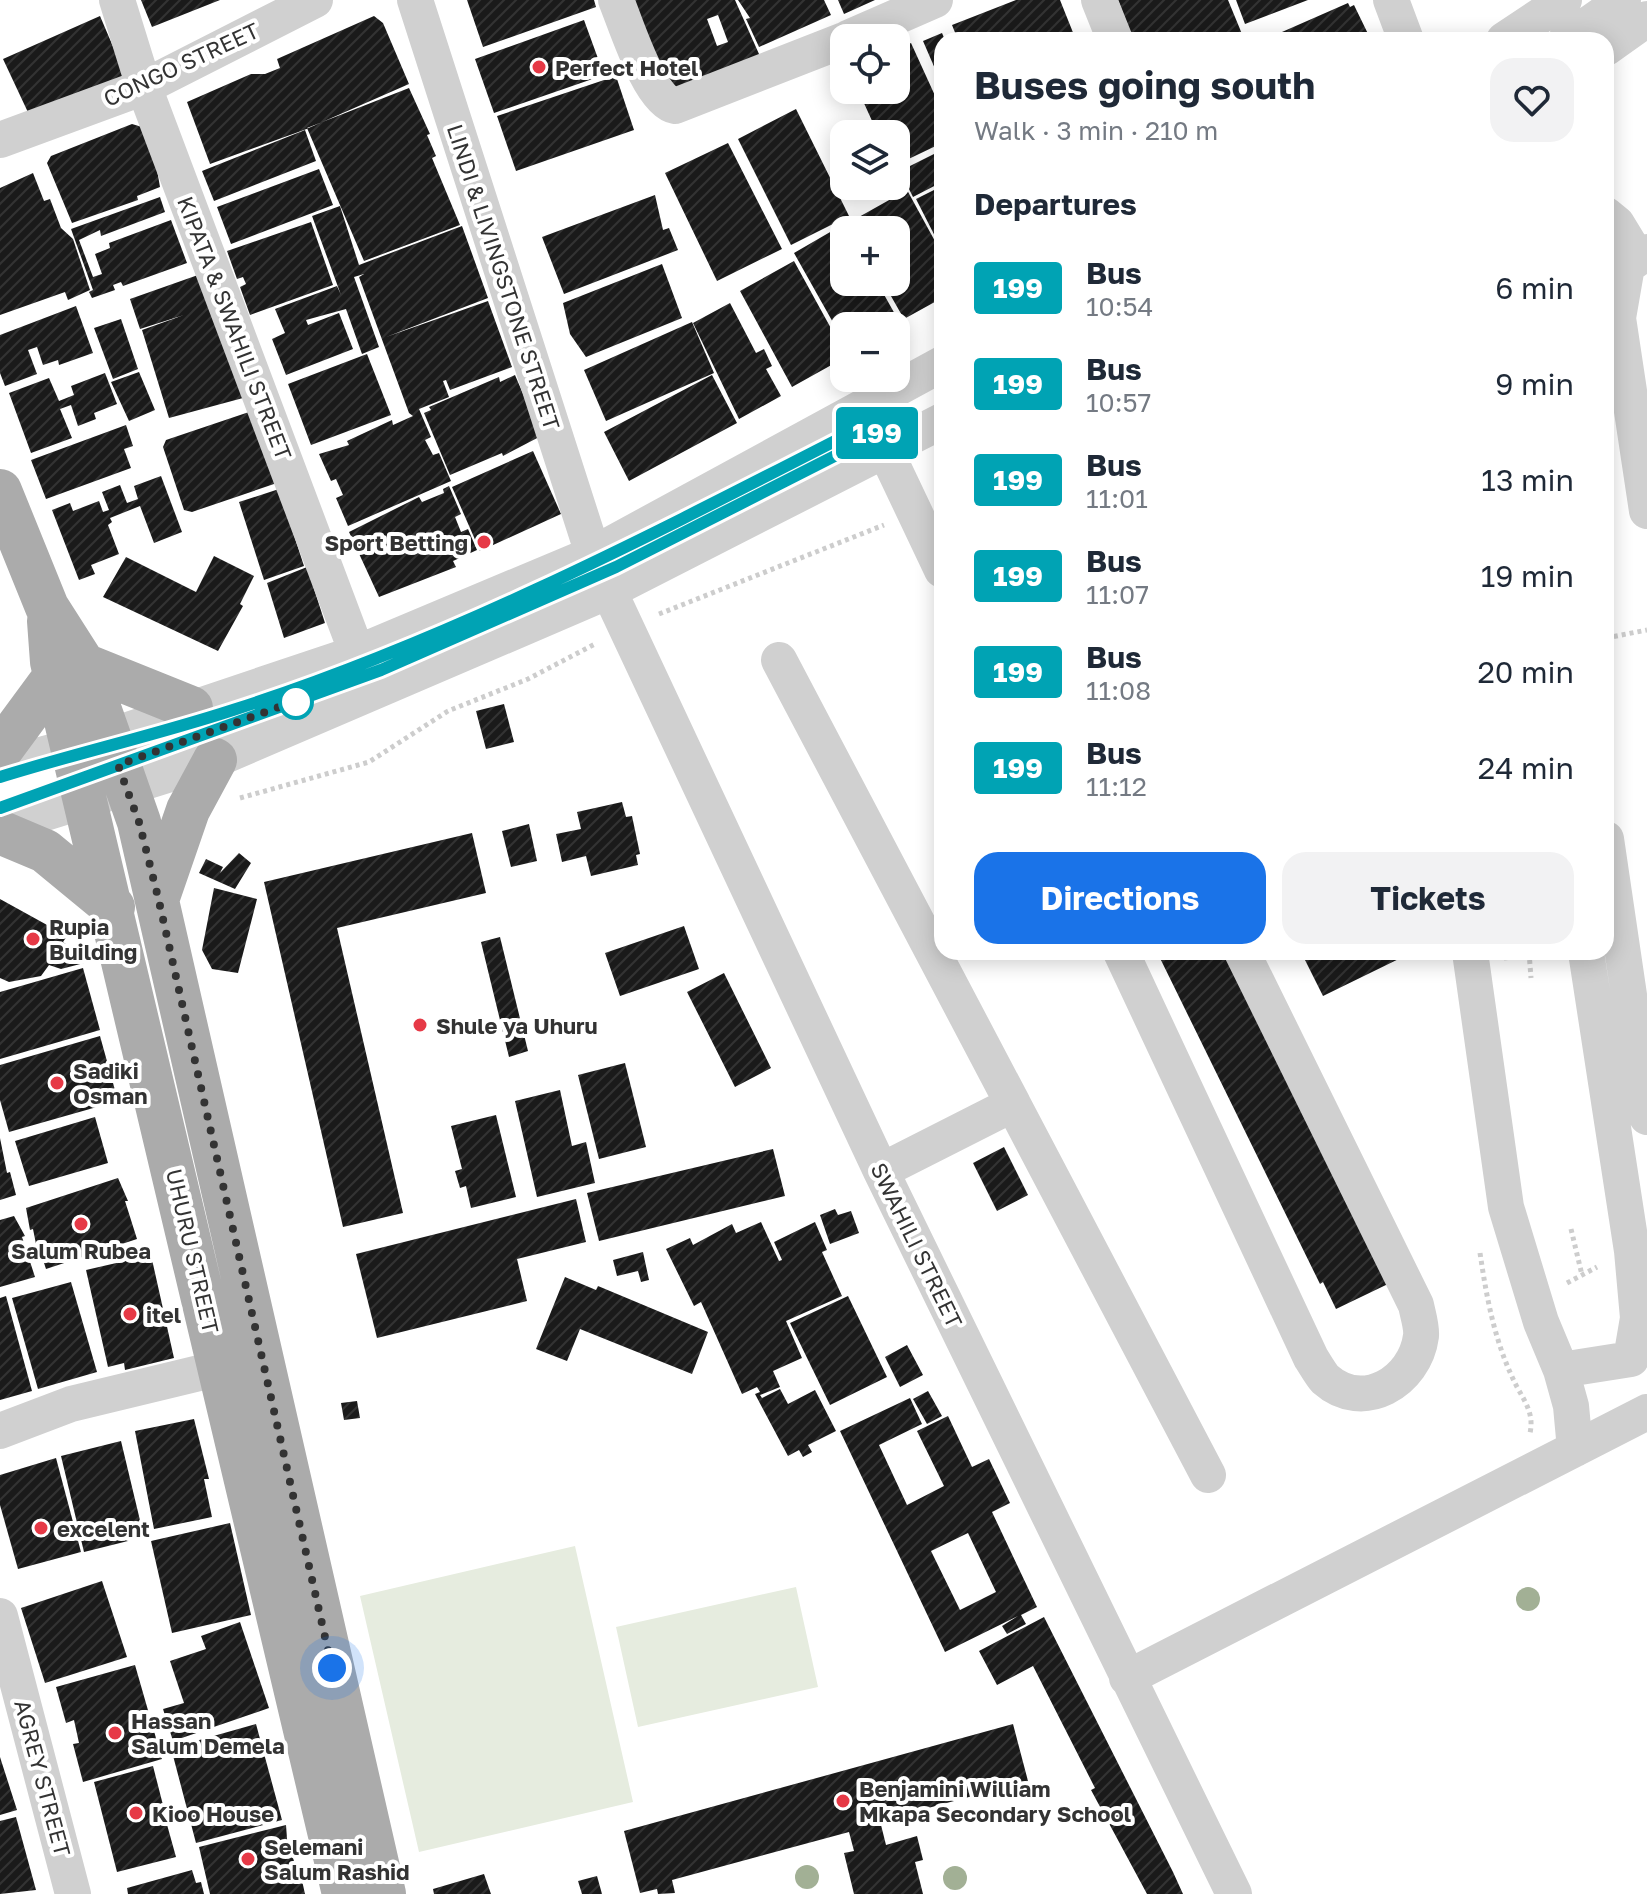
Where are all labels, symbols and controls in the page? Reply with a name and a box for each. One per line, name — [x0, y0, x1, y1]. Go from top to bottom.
street label: CONGO STREET — [99, 16, 263, 112]
map controls — [830, 24, 910, 392]
button: locate — [830, 24, 910, 104]
place label: Perfect Hotel — [555, 54, 698, 81]
marker: Perfect Hotel — [530, 58, 548, 76]
button: heart — [1490, 58, 1574, 142]
text: Buses going south — [974, 62, 1315, 107]
text: Walk · 3 min · 210 m — [974, 115, 1218, 146]
button: layers — [830, 120, 910, 200]
street label: LINDI & LIVINGSTONE STREET — [442, 121, 566, 434]
text: Departures — [974, 186, 1137, 222]
street label: KIPATA & SWAHILI STREET — [172, 192, 298, 464]
button: + — [830, 216, 910, 296]
text: Bus — [1086, 255, 1142, 291]
text: 6 min — [1495, 270, 1574, 306]
text: 199 — [993, 271, 1043, 304]
text: 10:54 — [1086, 291, 1153, 322]
button: − — [830, 312, 910, 392]
text: Bus — [1086, 351, 1142, 387]
text: 9 min — [1495, 366, 1574, 402]
text: 199 — [993, 367, 1043, 400]
text: 10:57 — [1086, 387, 1151, 418]
line badge: 199 — [831, 407, 923, 459]
text: 199 — [852, 416, 902, 449]
text: Bus — [1086, 447, 1142, 483]
text: 13 min — [1481, 462, 1574, 498]
text: 199 — [993, 463, 1043, 496]
text: 11:01 — [1086, 483, 1148, 514]
place label: Sport Betting — [325, 529, 468, 556]
marker: Sport Betting — [475, 533, 493, 551]
text: Bus — [1086, 543, 1142, 579]
text: 19 min — [1481, 558, 1574, 594]
text: 199 — [993, 559, 1043, 592]
text: 11:07 — [1086, 579, 1149, 610]
text: Bus — [1086, 639, 1142, 675]
text: 20 min — [1477, 654, 1574, 690]
text: 199 — [993, 655, 1043, 688]
text: 11:08 — [1086, 675, 1151, 706]
unlabelled marker — [279, 685, 313, 719]
text: Bus — [1086, 735, 1142, 771]
text: 24 min — [1478, 750, 1574, 786]
text: 199 — [993, 751, 1043, 784]
text: 11:12 — [1086, 771, 1147, 802]
button: Directions — [974, 852, 1266, 944]
button: Tickets — [1282, 852, 1574, 944]
place label: Rupia Building — [49, 913, 137, 965]
marker: Rupia Building — [24, 930, 42, 948]
place label: Shule ya Uhuru — [436, 1012, 598, 1039]
marker: Shule ya Uhuru — [411, 1016, 429, 1034]
place label: Sadiki Osman — [73, 1057, 148, 1109]
marker: Sadiki Osman — [48, 1074, 66, 1092]
street label: SWAHILI STREET — [865, 1158, 969, 1332]
street label: UHURU STREET — [161, 1166, 225, 1336]
marker: Salum Rubea — [72, 1215, 90, 1233]
place label: Salum Rubea — [11, 1237, 151, 1264]
place label: itel — [146, 1301, 181, 1328]
marker: itel — [121, 1305, 139, 1323]
place label: excelent — [57, 1515, 150, 1542]
marker: excelent — [32, 1519, 50, 1537]
your location — [312, 1648, 352, 1688]
street label: AGREY STREET — [9, 1697, 77, 1860]
place label: Hassan Salum Demela — [131, 1707, 285, 1759]
marker: Hassan Salum Demela — [106, 1724, 124, 1742]
place label: Benjamini William Mkapa Secondary School — [859, 1775, 1131, 1827]
marker: Benjamini William Mkapa Secondary School — [834, 1792, 852, 1810]
place label: Kioo House — [152, 1800, 274, 1827]
marker: Kioo House — [127, 1804, 145, 1822]
place label: Selemani Salum Rashid — [264, 1833, 410, 1885]
marker: Selemani Salum Rashid — [239, 1850, 257, 1868]

